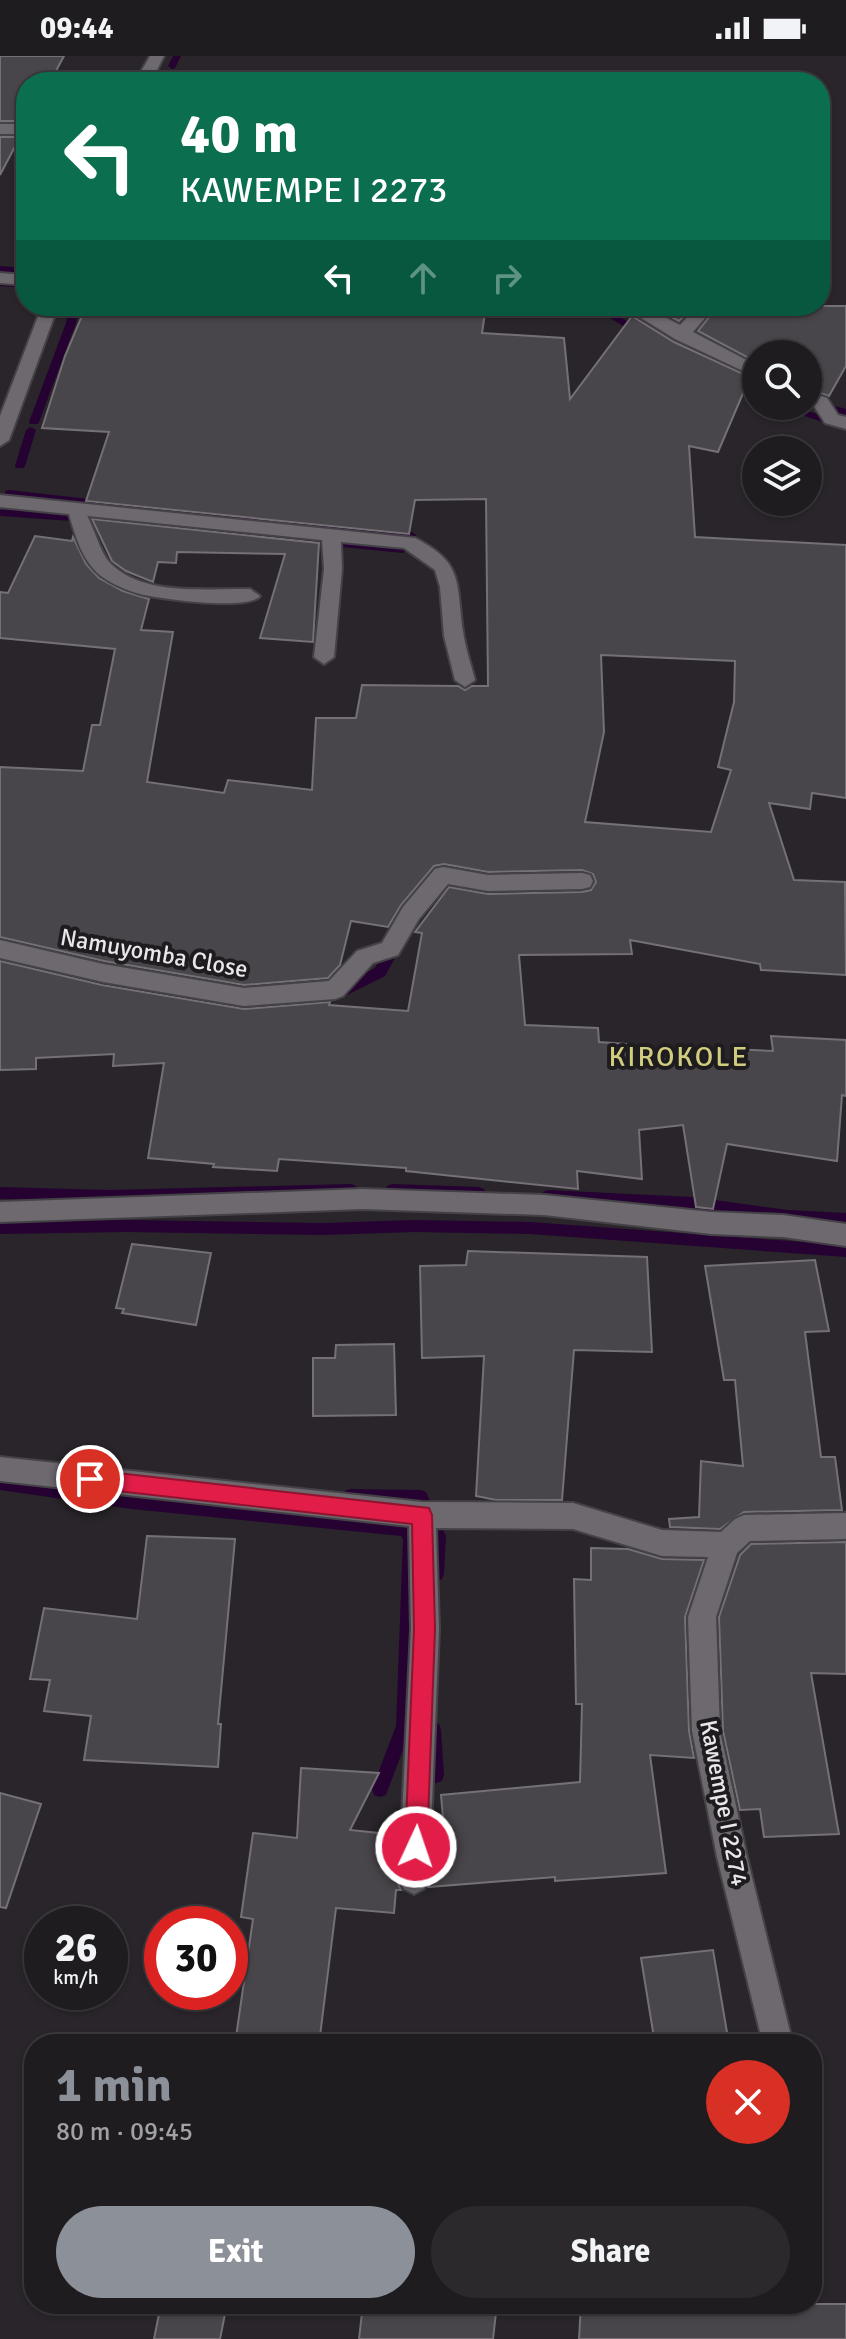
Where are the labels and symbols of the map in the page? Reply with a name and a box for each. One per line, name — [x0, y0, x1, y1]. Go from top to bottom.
street label: Namuyomba Close — [58, 922, 250, 984]
district label: KIROKOLE — [609, 1040, 749, 1074]
pin — [56, 1445, 124, 1513]
street label: Kawempe I 2274 — [693, 1717, 755, 1889]
position arrow — [374, 1805, 458, 1889]
speed limit sign: 30 — [144, 1906, 248, 2010]

